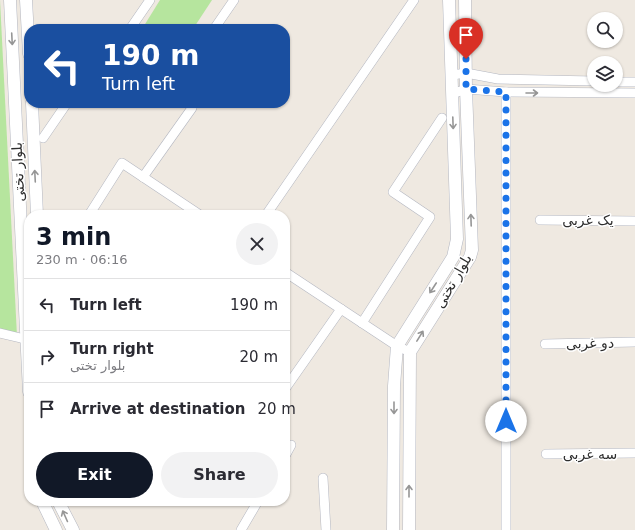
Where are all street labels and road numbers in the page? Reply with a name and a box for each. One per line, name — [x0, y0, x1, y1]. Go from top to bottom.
street label: بلوار تختی — [8, 142, 29, 202]
street label: یک غربی — [562, 212, 614, 229]
street label: بلوار تختی — [431, 251, 476, 311]
street label: دو غربی — [566, 335, 614, 352]
street label: سه غربی — [563, 446, 617, 463]

